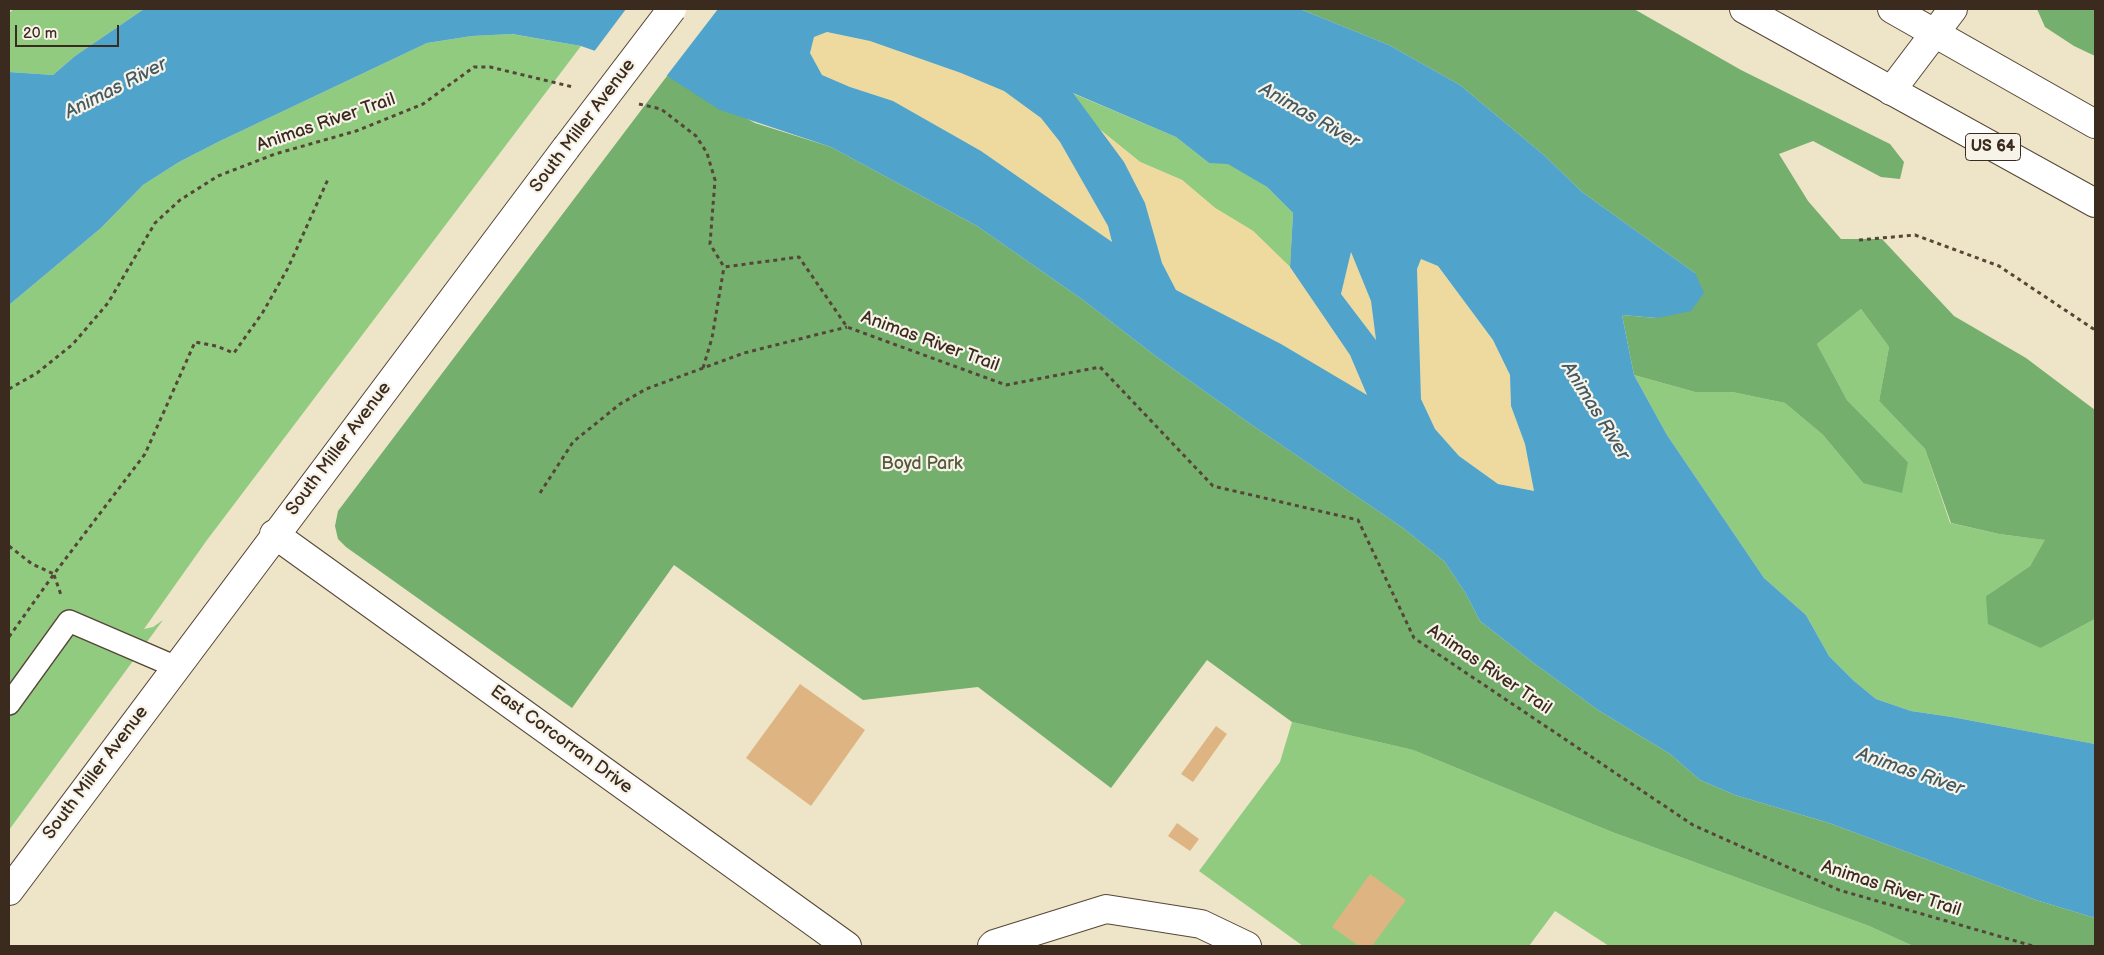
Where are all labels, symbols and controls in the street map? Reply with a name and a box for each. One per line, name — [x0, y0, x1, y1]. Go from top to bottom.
scale bar — [18, 15, 121, 47]
text: 20 m — [23, 24, 57, 43]
water label: Animas River — [61, 54, 171, 124]
street label: South Miller Avenue — [526, 55, 640, 197]
water label: Animas River — [1255, 78, 1363, 154]
street label: Animas River Trail — [254, 89, 398, 157]
road number: US 64 — [1966, 134, 2020, 160]
street label: Animas River Trail — [858, 307, 1002, 377]
water label: Animas River — [1556, 358, 1634, 464]
street label: South Miller Avenue — [282, 378, 396, 520]
park label: Boyd Park — [881, 453, 963, 475]
street label: Animas River Trail — [1423, 620, 1555, 720]
street label: East Corcorran Drive — [486, 681, 636, 799]
street label: South Miller Avenue — [39, 702, 153, 844]
water label: Animas River — [1854, 743, 1966, 801]
street label: Animas River Trail — [1818, 856, 1964, 922]

